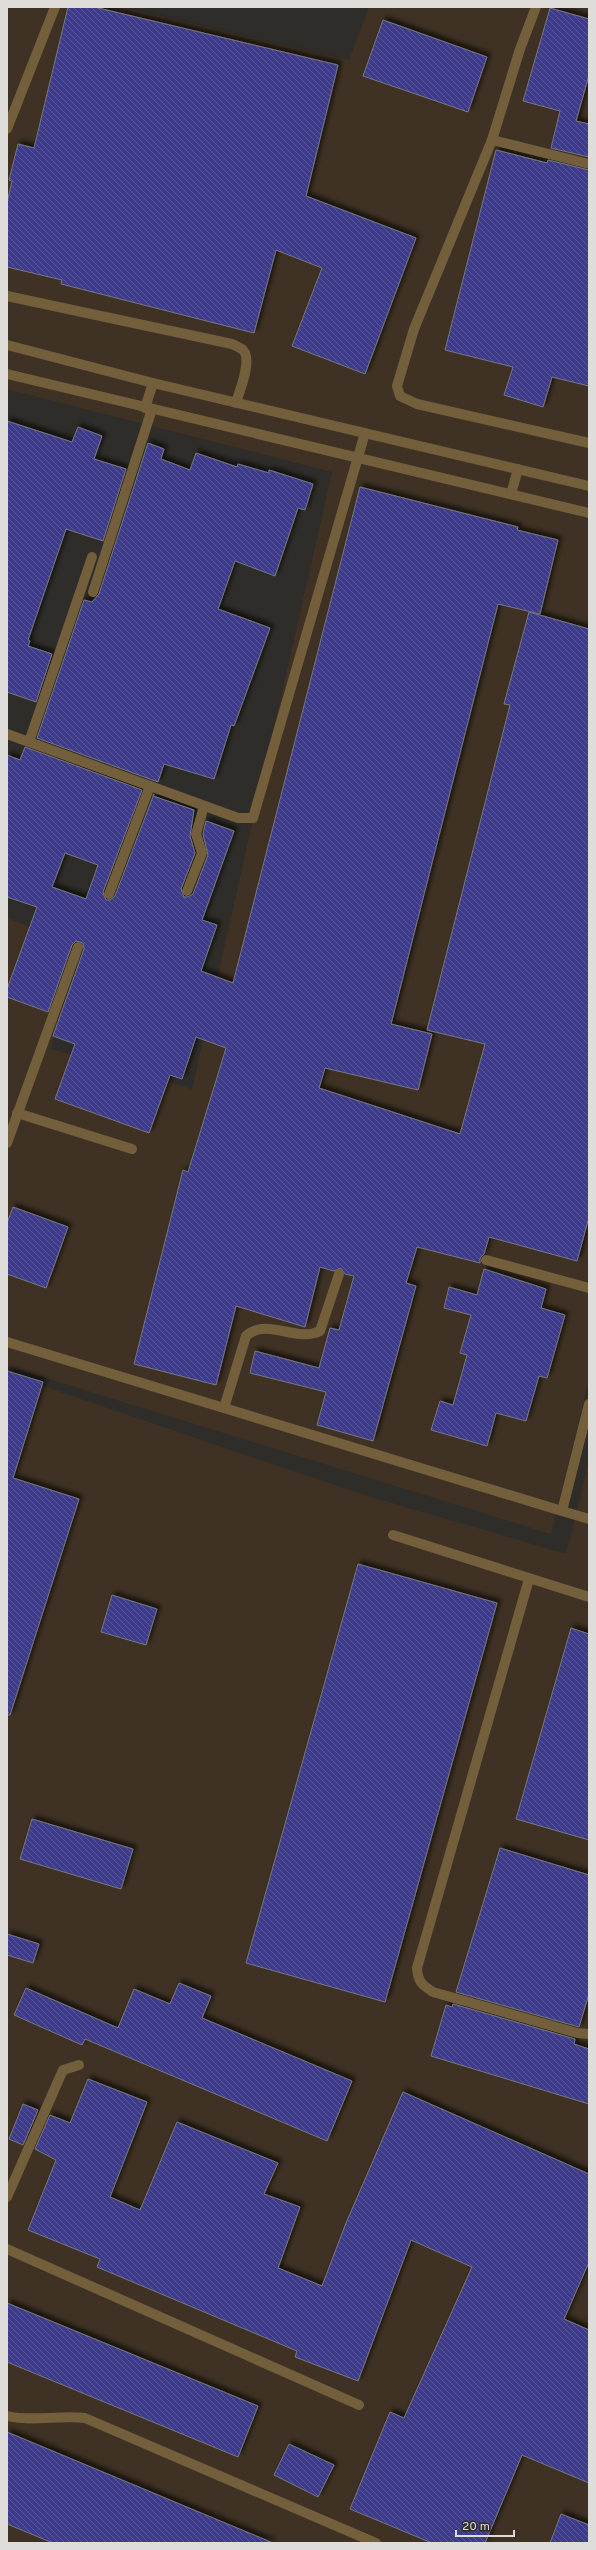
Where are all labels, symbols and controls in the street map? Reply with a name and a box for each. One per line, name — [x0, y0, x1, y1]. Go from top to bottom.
scale bar — [456, 2512, 514, 2538]
text: 20 m — [462, 2519, 490, 2535]

